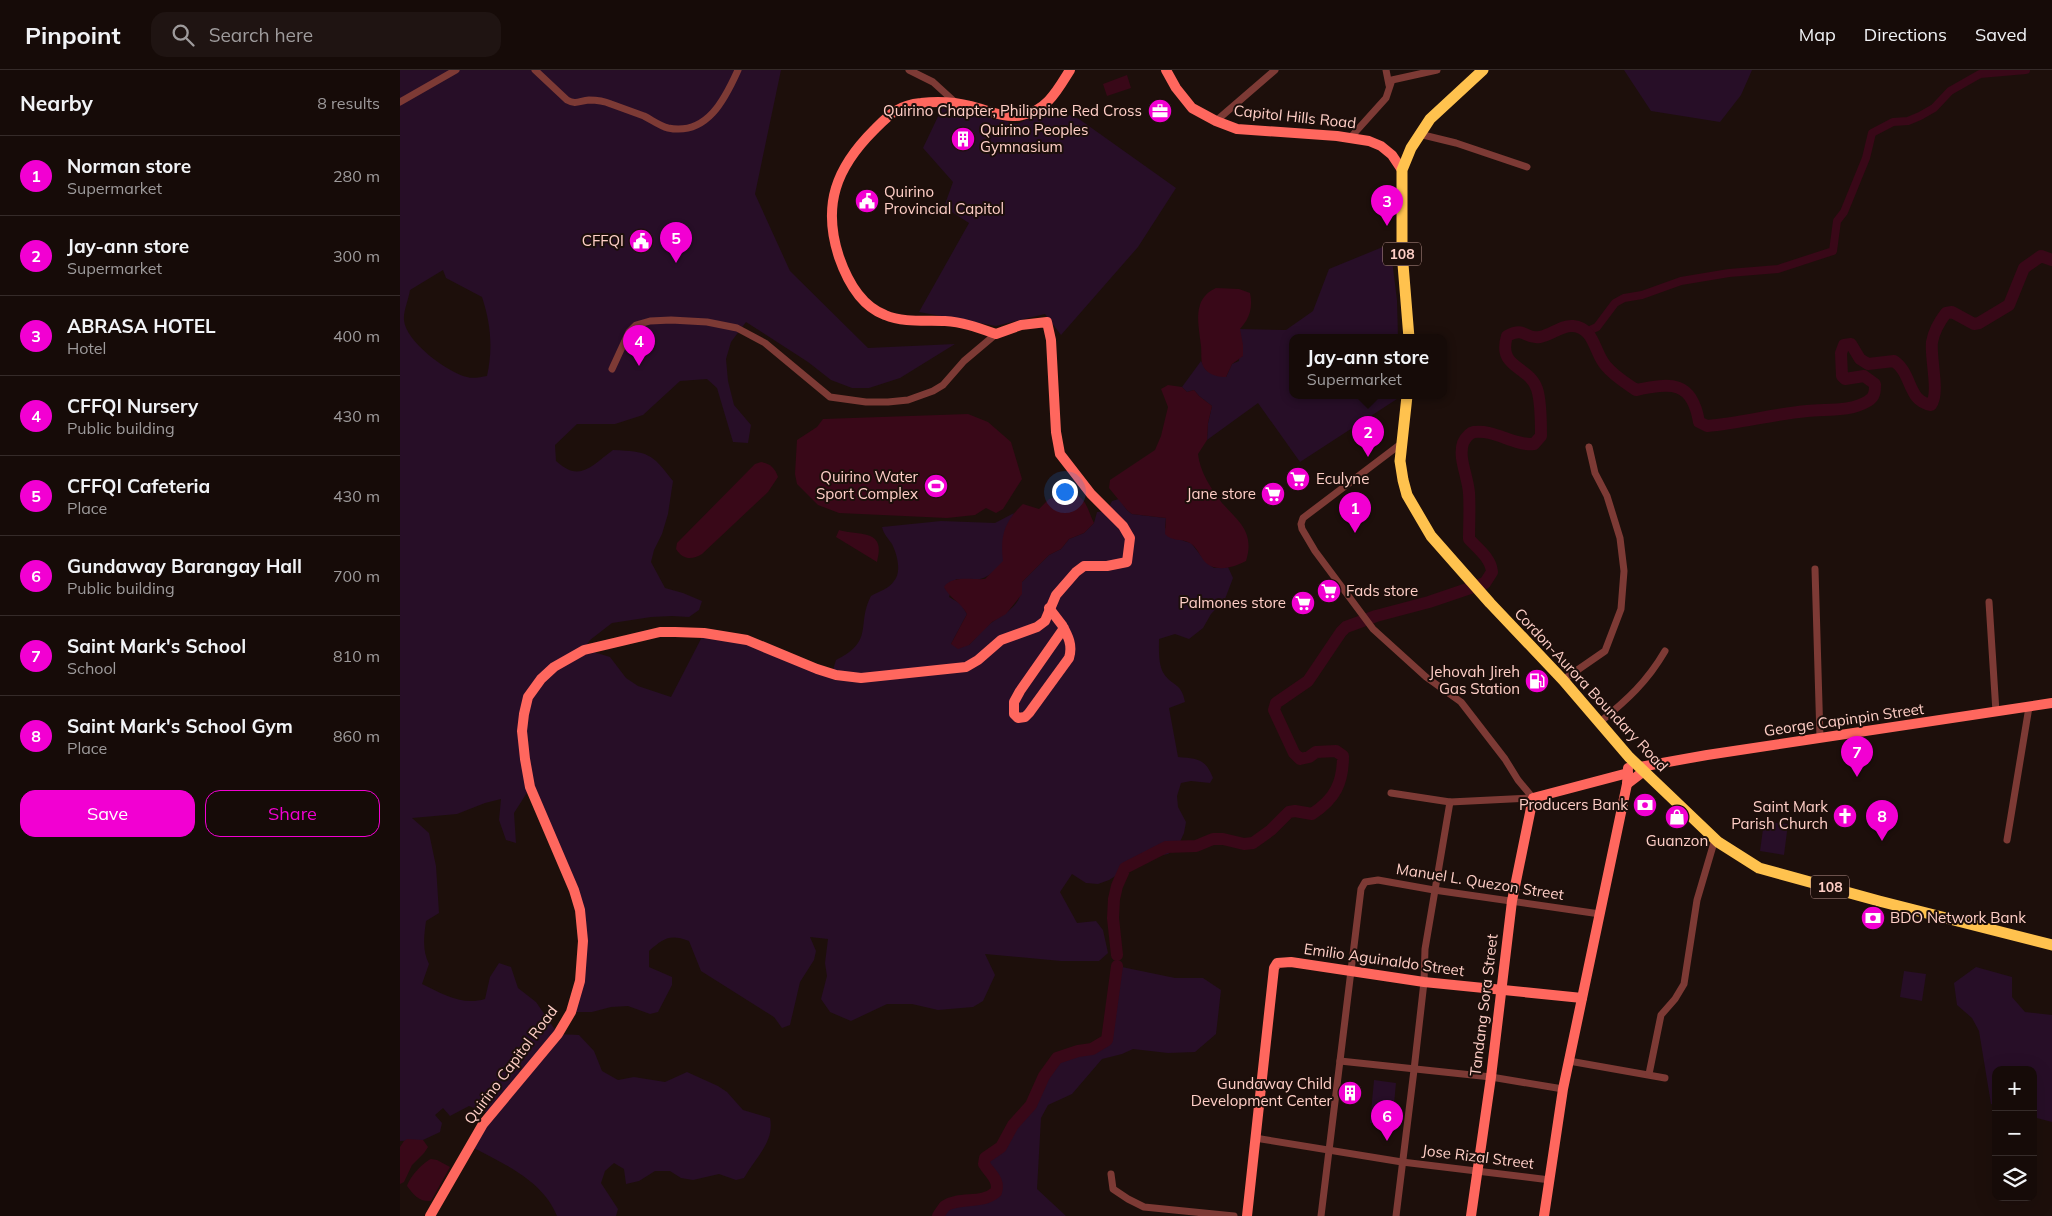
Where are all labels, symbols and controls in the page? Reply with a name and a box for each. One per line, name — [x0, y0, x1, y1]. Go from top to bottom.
search box — [151, 12, 501, 57]
text: Pinpoint — [25, 20, 121, 50]
icon: search — [169, 21, 197, 49]
text: Search here — [209, 23, 313, 47]
text: Map — [1799, 23, 1836, 46]
text: Directions — [1864, 23, 1947, 46]
text: Saved — [1975, 23, 2027, 46]
text: Nearby — [20, 90, 93, 116]
text: 8 results — [317, 93, 380, 113]
office icon: Quirino Chapter, Philippine Red Cross — [1147, 98, 1173, 124]
place label: Quirino Chapter, Philippine Red Cross — [883, 101, 1142, 120]
street label: Capitol Hills Road — [1233, 101, 1357, 132]
place label: Quirino Peoples Gymnasium — [980, 120, 1088, 156]
building icon: Quirino Peoples Gymnasium — [950, 126, 976, 152]
text: Norman store — [67, 154, 191, 178]
text: 1 — [31, 166, 41, 186]
text: 280 m — [333, 166, 380, 186]
text: Supermarket — [67, 178, 162, 198]
place label: Quirino Provincial Capitol — [884, 182, 1004, 218]
pin: 3 — [1371, 185, 1403, 226]
public building icon: Quirino Provincial Capitol — [854, 188, 880, 214]
pin: 5 — [660, 222, 692, 263]
public building icon: CFFQI — [628, 228, 654, 254]
place label: CFFQI — [582, 231, 624, 250]
text: Jay-ann store — [67, 234, 189, 258]
road number: 108 — [1383, 242, 1421, 265]
text: 2 — [31, 246, 41, 266]
text: 300 m — [333, 246, 380, 266]
text: Supermarket — [67, 258, 162, 278]
text: ABRASA HOTEL — [67, 314, 216, 338]
pin: 4 — [623, 325, 655, 366]
text: 3 — [31, 326, 41, 346]
text: 400 m — [333, 326, 380, 346]
popup — [1289, 334, 1447, 399]
text: Hotel — [67, 338, 106, 358]
text: Jay-ann store — [1307, 345, 1429, 369]
text: Supermarket — [1307, 369, 1402, 389]
text: CFFQI Nursery — [67, 394, 198, 418]
text: 4 — [31, 406, 41, 426]
text: 430 m — [333, 406, 380, 426]
pin: 2 — [1352, 416, 1384, 457]
text: Public building — [67, 418, 175, 438]
supermarket icon: Eculyne — [1285, 466, 1311, 492]
place label: Quirino Water Sport Complex — [816, 467, 919, 503]
place label: Eculyne — [1316, 469, 1369, 488]
sports icon: Quirino Water Sport Complex — [923, 473, 949, 499]
text: CFFQI Cafeteria — [67, 474, 210, 498]
your location — [1052, 479, 1078, 505]
supermarket icon: Jane store — [1260, 481, 1286, 507]
place label: Jane store — [1187, 484, 1256, 503]
text: 5 — [31, 486, 41, 506]
text: 430 m — [333, 486, 380, 506]
pin: 1 — [1339, 492, 1371, 533]
text: Place — [67, 498, 107, 518]
text: Gundaway Barangay Hall — [67, 554, 302, 578]
text: 6 — [31, 566, 41, 586]
text: 700 m — [333, 566, 380, 586]
text: Public building — [67, 578, 175, 598]
supermarket icon: Fads store — [1316, 578, 1342, 604]
place label: Fads store — [1346, 581, 1418, 600]
supermarket icon: Palmones store — [1290, 590, 1316, 616]
place label: Palmones store — [1179, 593, 1286, 612]
street label: Cordon-Aurora Boundary Road — [1510, 604, 1672, 775]
text: Saint Mark's School — [67, 634, 246, 658]
text: 7 — [31, 646, 41, 666]
text: 810 m — [333, 646, 380, 666]
text: School — [67, 658, 116, 678]
place label: Jehovah Jireh Gas Station — [1429, 662, 1520, 698]
fuel station icon: Jehovah Jireh Gas Station — [1524, 668, 1550, 694]
street label: George Capinpin Street — [1763, 699, 1925, 740]
text: Saint Mark's School Gym — [67, 714, 293, 738]
text: 8 — [31, 726, 41, 746]
text: 860 m — [333, 726, 380, 746]
pin: 7 — [1841, 736, 1873, 777]
text: Place — [67, 738, 107, 758]
button: Save — [20, 790, 195, 837]
button: Share — [205, 790, 380, 837]
bank icon: Producers Bank — [1632, 792, 1658, 818]
place label: Producers Bank — [1519, 795, 1628, 814]
place label: Saint Mark Parish Church — [1731, 797, 1828, 833]
pin: 8 — [1866, 800, 1898, 841]
church icon: Saint Mark Parish Church — [1832, 803, 1858, 829]
shop icon: Guanzon — [1664, 804, 1690, 830]
place label: Guanzon — [1646, 831, 1708, 850]
street label: Manuel L. Quezon Street — [1395, 859, 1565, 904]
road number: 108 — [1811, 876, 1849, 899]
bank icon: BDO Network Bank — [1860, 905, 1886, 931]
place label: BDO Network Bank — [1890, 908, 2026, 927]
street label: Tandang Sora Street — [1465, 933, 1502, 1077]
street label: Emilio Aguinaldo Street — [1303, 939, 1465, 980]
street label: Quirino Capitol Road — [460, 1002, 561, 1128]
map controls — [1992, 1066, 2037, 1201]
button: + — [1992, 1066, 2037, 1111]
place label: Gundaway Child Development Center — [1191, 1074, 1333, 1110]
building icon: Gundaway Child Development Center — [1337, 1080, 1363, 1106]
pin: 6 — [1371, 1100, 1403, 1141]
button: − — [1992, 1111, 2037, 1156]
street label: Jose Rizal Street — [1421, 1140, 1535, 1173]
button: layers — [1992, 1156, 2037, 1201]

